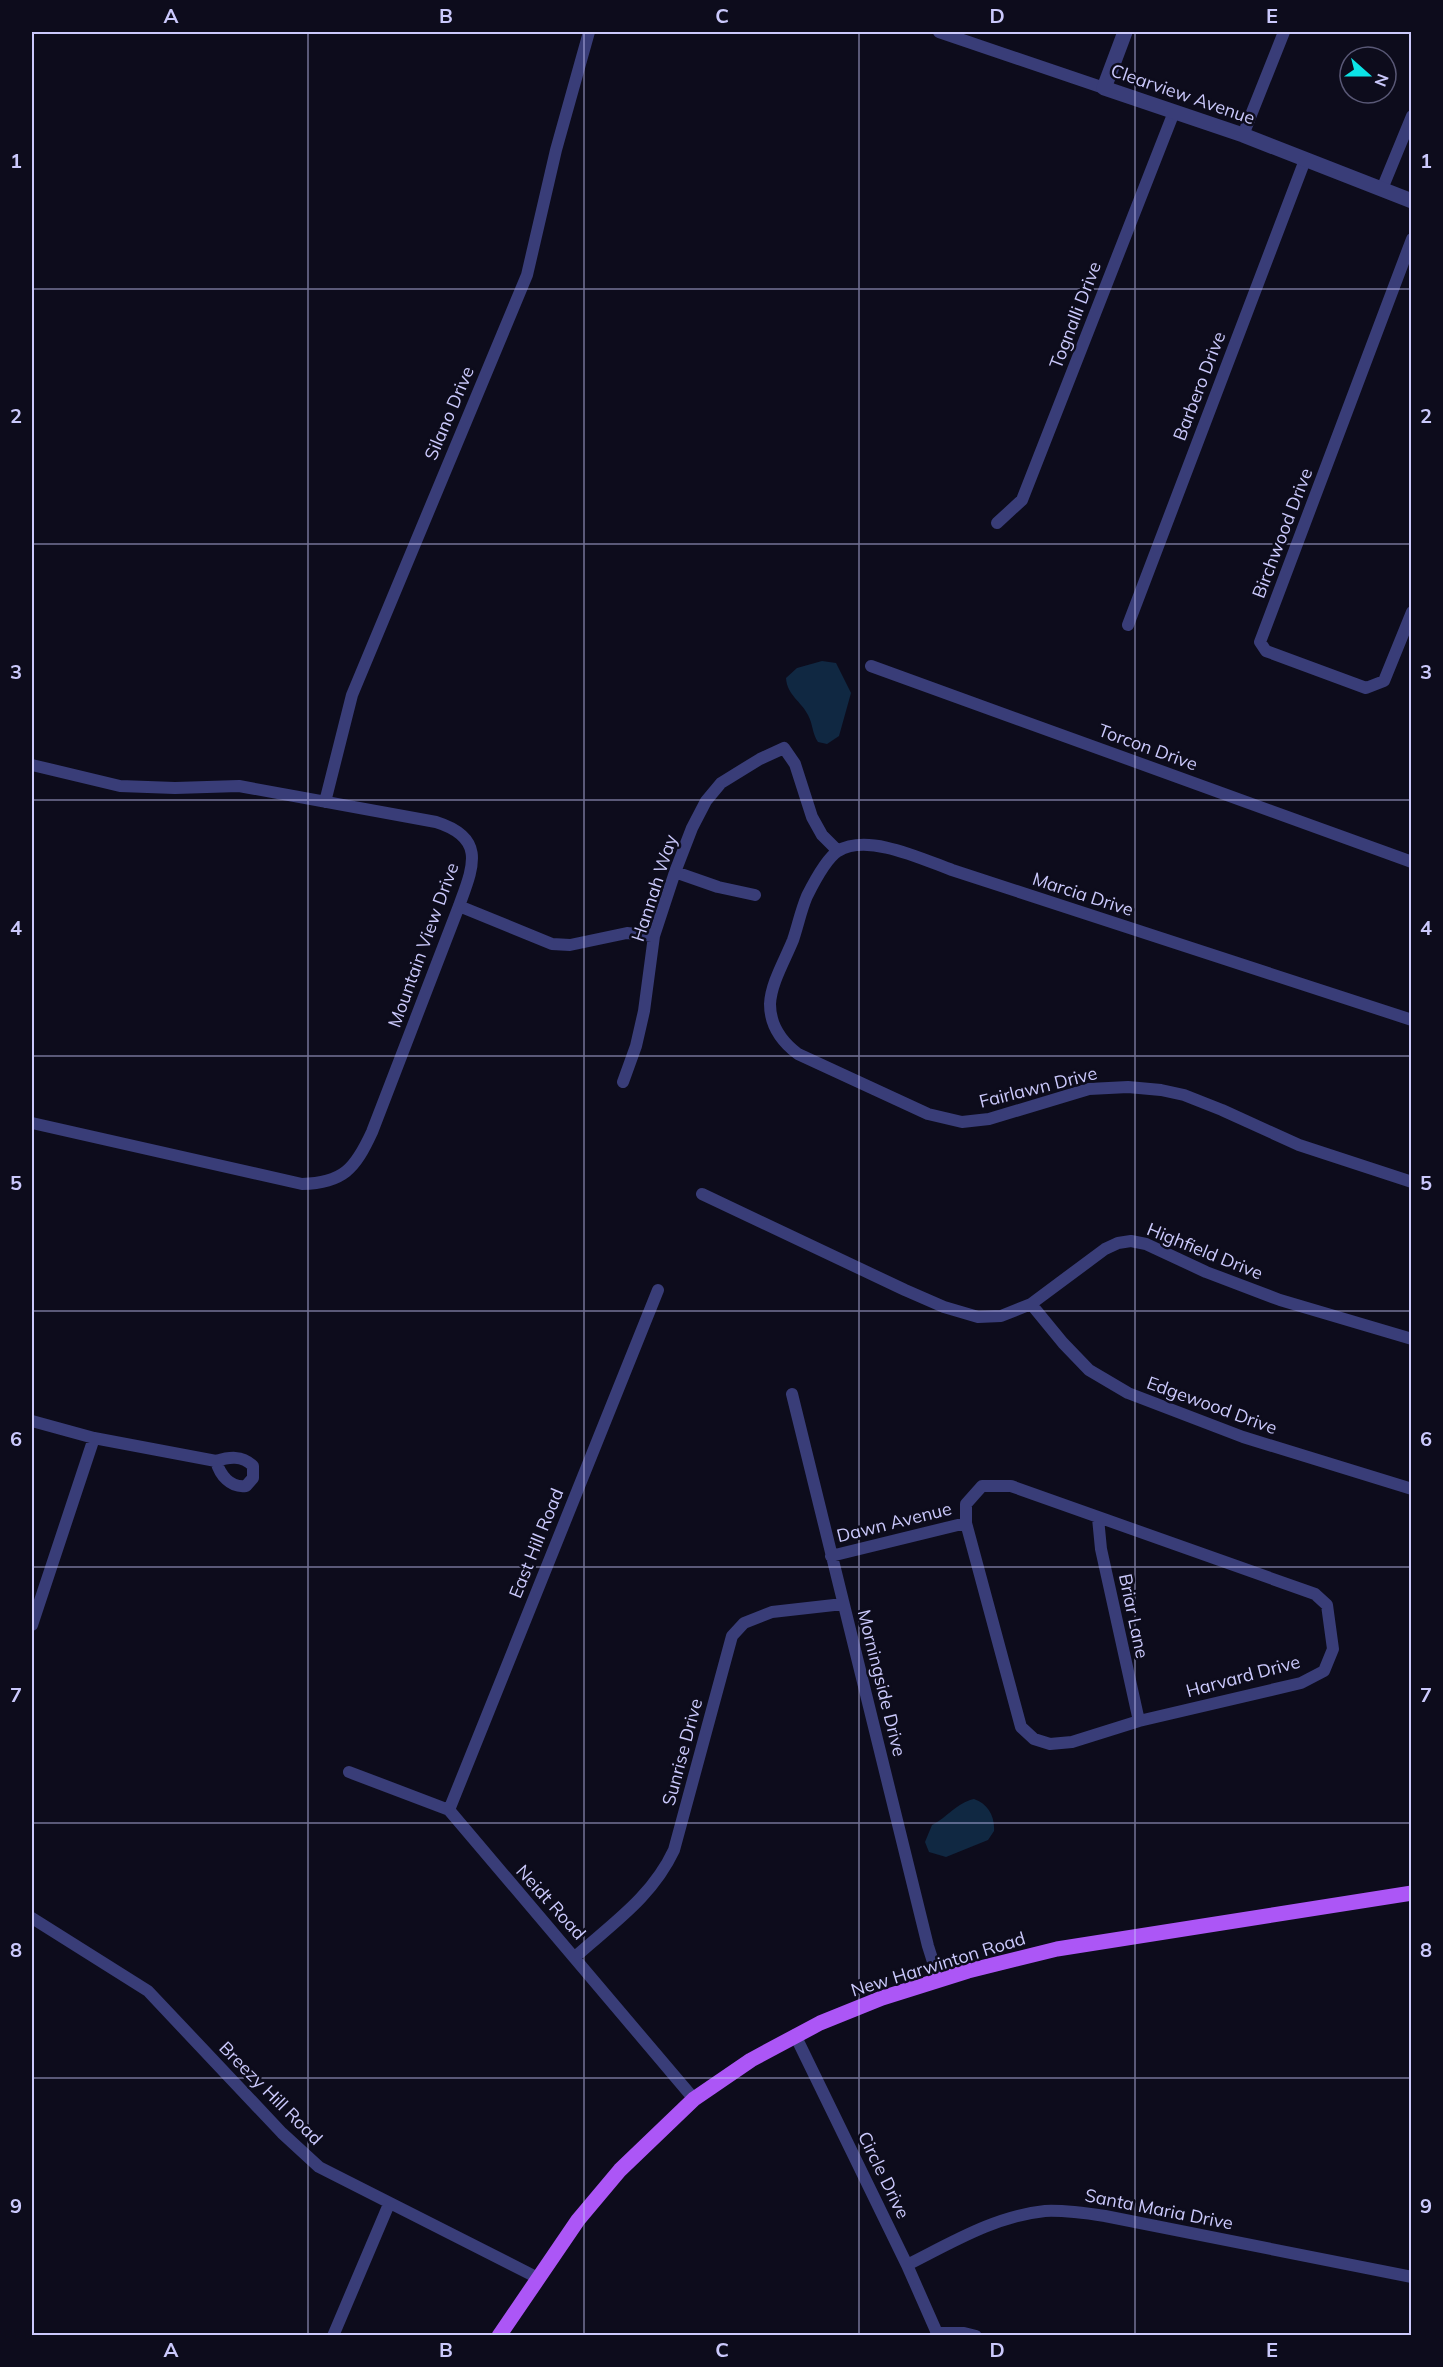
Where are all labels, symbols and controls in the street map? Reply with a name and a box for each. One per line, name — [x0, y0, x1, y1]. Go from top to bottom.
text: A — [164, 3, 179, 28]
text: B — [439, 3, 453, 28]
text: C — [715, 3, 729, 28]
text: D — [989, 3, 1005, 28]
text: E — [1266, 3, 1278, 28]
north arrow — [1338, 45, 1398, 105]
street label: Clearview Avenue — [1108, 59, 1258, 129]
text: N — [1371, 71, 1394, 90]
text: 1 — [10, 148, 22, 173]
text: 1 — [1420, 148, 1432, 173]
street label: Tognalli Drive — [1044, 258, 1106, 372]
street label: Barbero Drive — [1168, 328, 1230, 444]
street label: Silano Drive — [419, 363, 479, 463]
text: 2 — [10, 403, 22, 428]
text: 2 — [1420, 403, 1432, 428]
street label: Birchwood Drive — [1247, 465, 1317, 601]
text: 3 — [10, 659, 22, 684]
text: 3 — [1420, 659, 1432, 684]
street label: Torcon Drive — [1095, 718, 1201, 776]
street label: Hannah Way — [626, 831, 682, 944]
street label: Mountain View Drive — [382, 859, 464, 1031]
street label: Marcia Drive — [1030, 867, 1136, 921]
text: 4 — [10, 915, 22, 940]
text: 4 — [1420, 915, 1432, 940]
street label: Fairlawn Drive — [977, 1061, 1099, 1113]
text: 5 — [10, 1170, 22, 1195]
text: 5 — [1420, 1170, 1432, 1195]
street label: Highfield Drive — [1144, 1217, 1266, 1285]
street label: Edgewood Drive — [1144, 1371, 1280, 1439]
text: 6 — [10, 1426, 22, 1451]
text: 6 — [1420, 1426, 1432, 1451]
street label: East Hill Road — [504, 1485, 568, 1601]
street label: Dawn Avenue — [834, 1497, 954, 1547]
street label: Briar Lane — [1114, 1572, 1154, 1660]
street label: Morningside Drive — [853, 1607, 911, 1759]
street label: Harvard Drive — [1183, 1650, 1303, 1702]
text: 7 — [10, 1682, 22, 1707]
text: 7 — [1420, 1682, 1432, 1707]
street label: Sunrise Drive — [657, 1696, 707, 1808]
street label: Neidt Road — [511, 1860, 591, 1944]
street label: New Harwinton Road — [848, 1926, 1028, 2002]
text: 8 — [10, 1937, 22, 1962]
text: 8 — [1420, 1937, 1432, 1962]
street label: Breezy Hill Road — [214, 2036, 328, 2150]
street label: Circle Drive — [853, 2128, 915, 2222]
street label: Santa Maria Drive — [1083, 2183, 1235, 2235]
text: 9 — [10, 2193, 22, 2218]
text: 9 — [1420, 2193, 1432, 2218]
text: A — [164, 2337, 179, 2362]
text: B — [439, 2337, 453, 2362]
text: C — [715, 2337, 729, 2362]
text: D — [989, 2337, 1005, 2362]
text: E — [1266, 2337, 1278, 2362]

